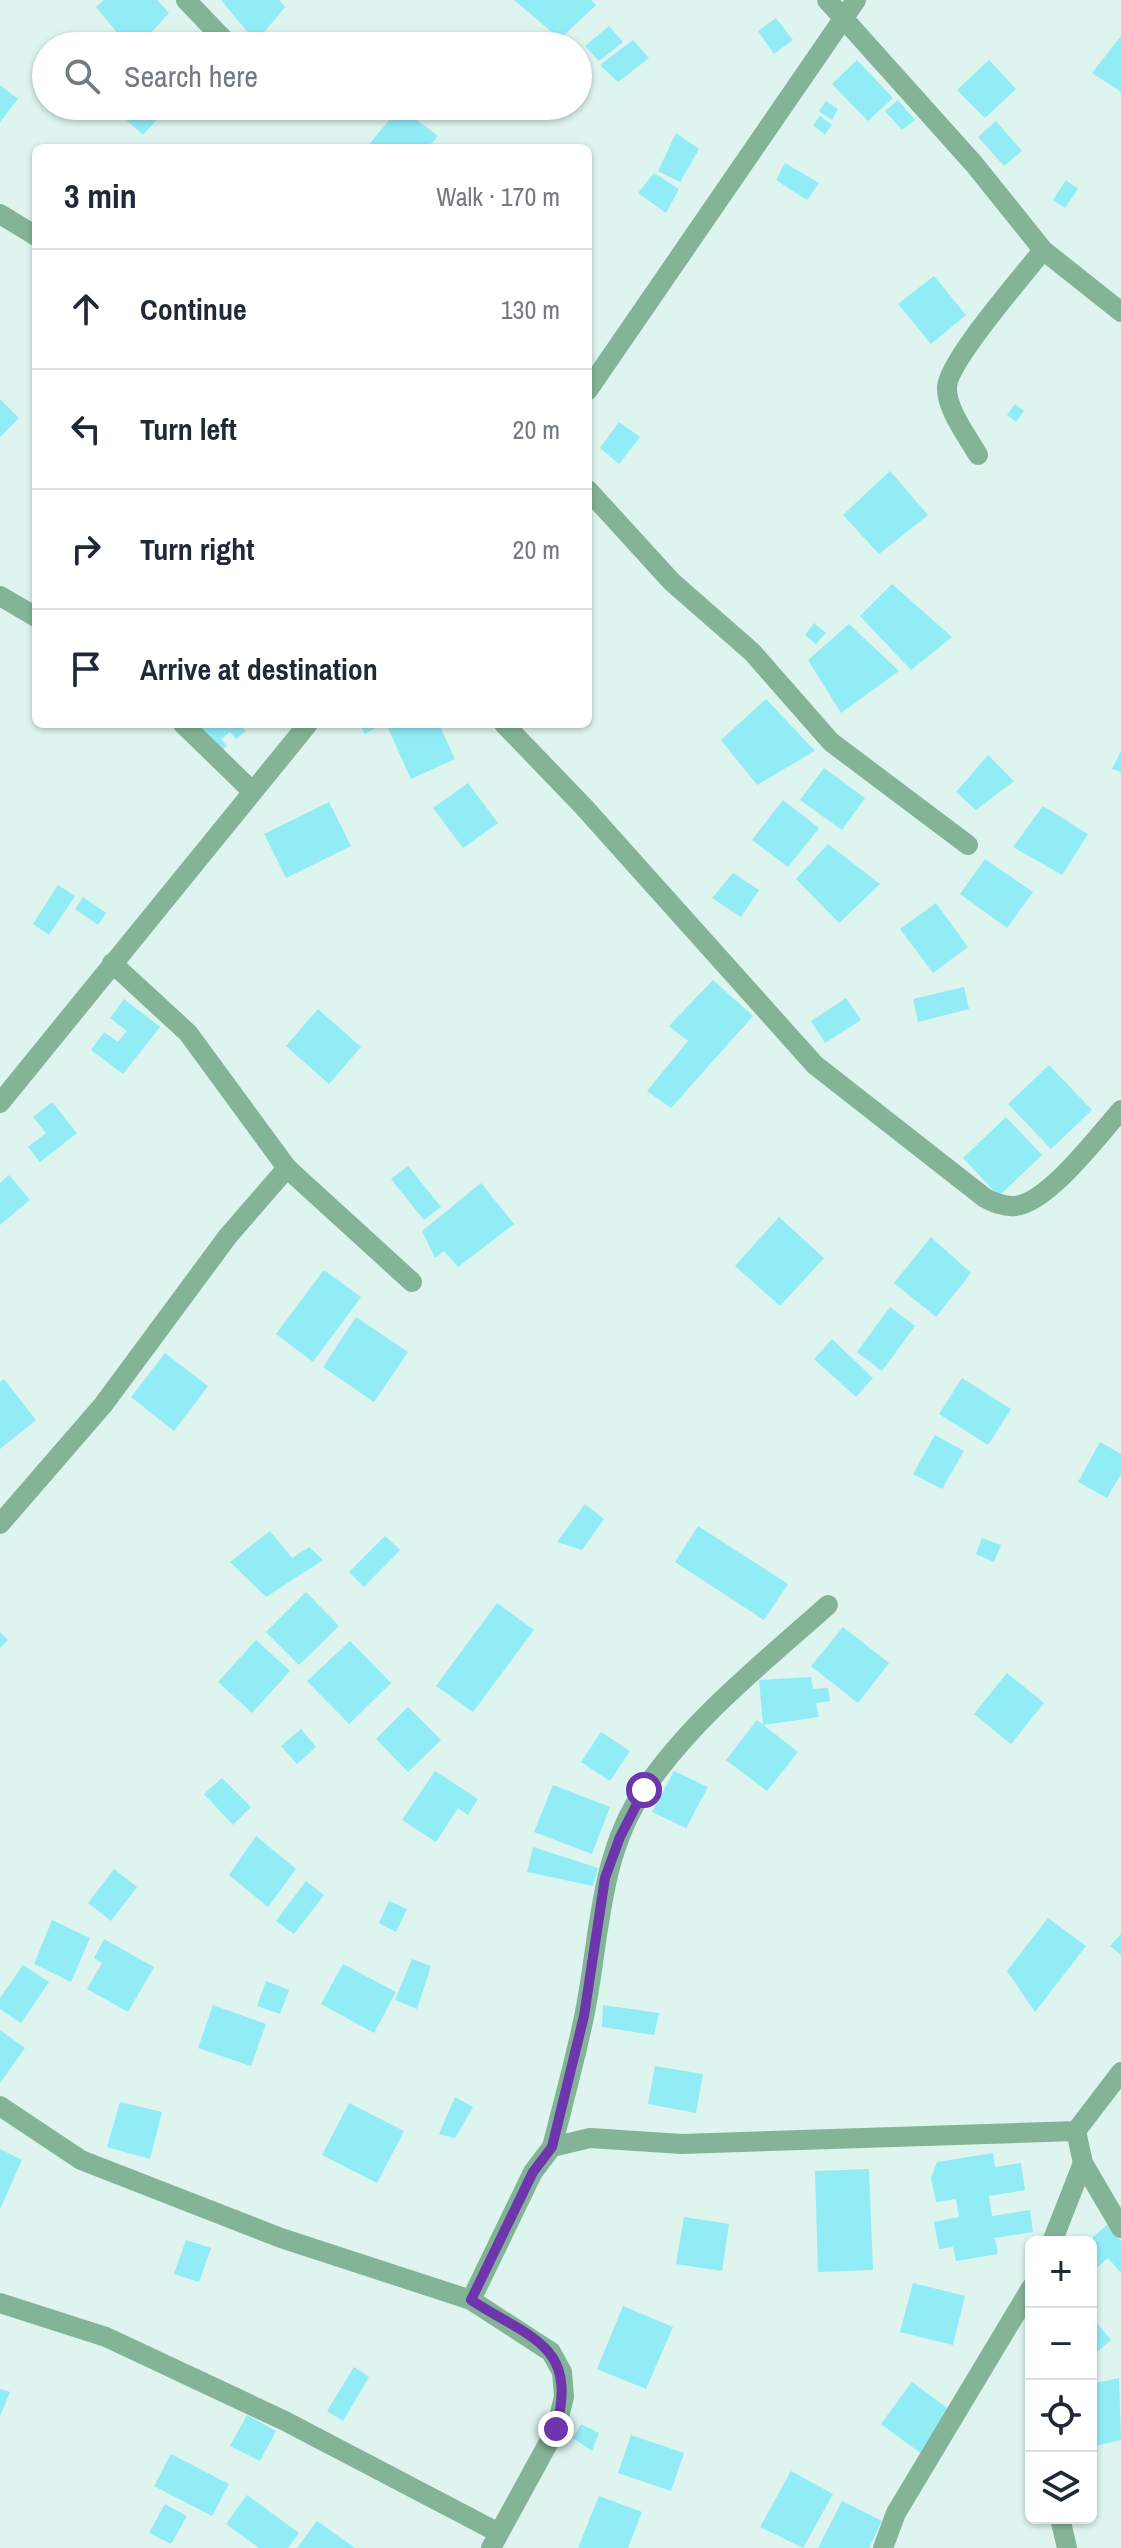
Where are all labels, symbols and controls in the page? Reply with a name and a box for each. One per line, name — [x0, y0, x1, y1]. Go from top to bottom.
search box — [32, 32, 592, 120]
icon: search — [60, 54, 104, 98]
text: Search here — [124, 56, 258, 96]
text: 3 min — [64, 173, 137, 219]
text: Walk · 170 m — [436, 179, 560, 214]
icon: ahead — [64, 287, 108, 331]
text: Continue — [140, 289, 247, 329]
text: 130 m — [501, 292, 560, 327]
icon: left — [64, 407, 108, 451]
text: Turn left — [140, 409, 237, 449]
text: 20 m — [513, 412, 560, 447]
icon: right — [64, 527, 108, 571]
text: Turn right — [140, 529, 254, 569]
text: 20 m — [513, 532, 560, 567]
icon: arrive — [64, 647, 108, 691]
text: Arrive at destination — [140, 649, 378, 689]
route start — [626, 1772, 662, 1808]
map controls — [1025, 2236, 1097, 2524]
button: + — [1025, 2236, 1097, 2308]
button: − — [1025, 2308, 1097, 2380]
button: locate — [1025, 2380, 1097, 2452]
route end — [538, 2411, 574, 2447]
button: layers — [1025, 2452, 1097, 2524]

